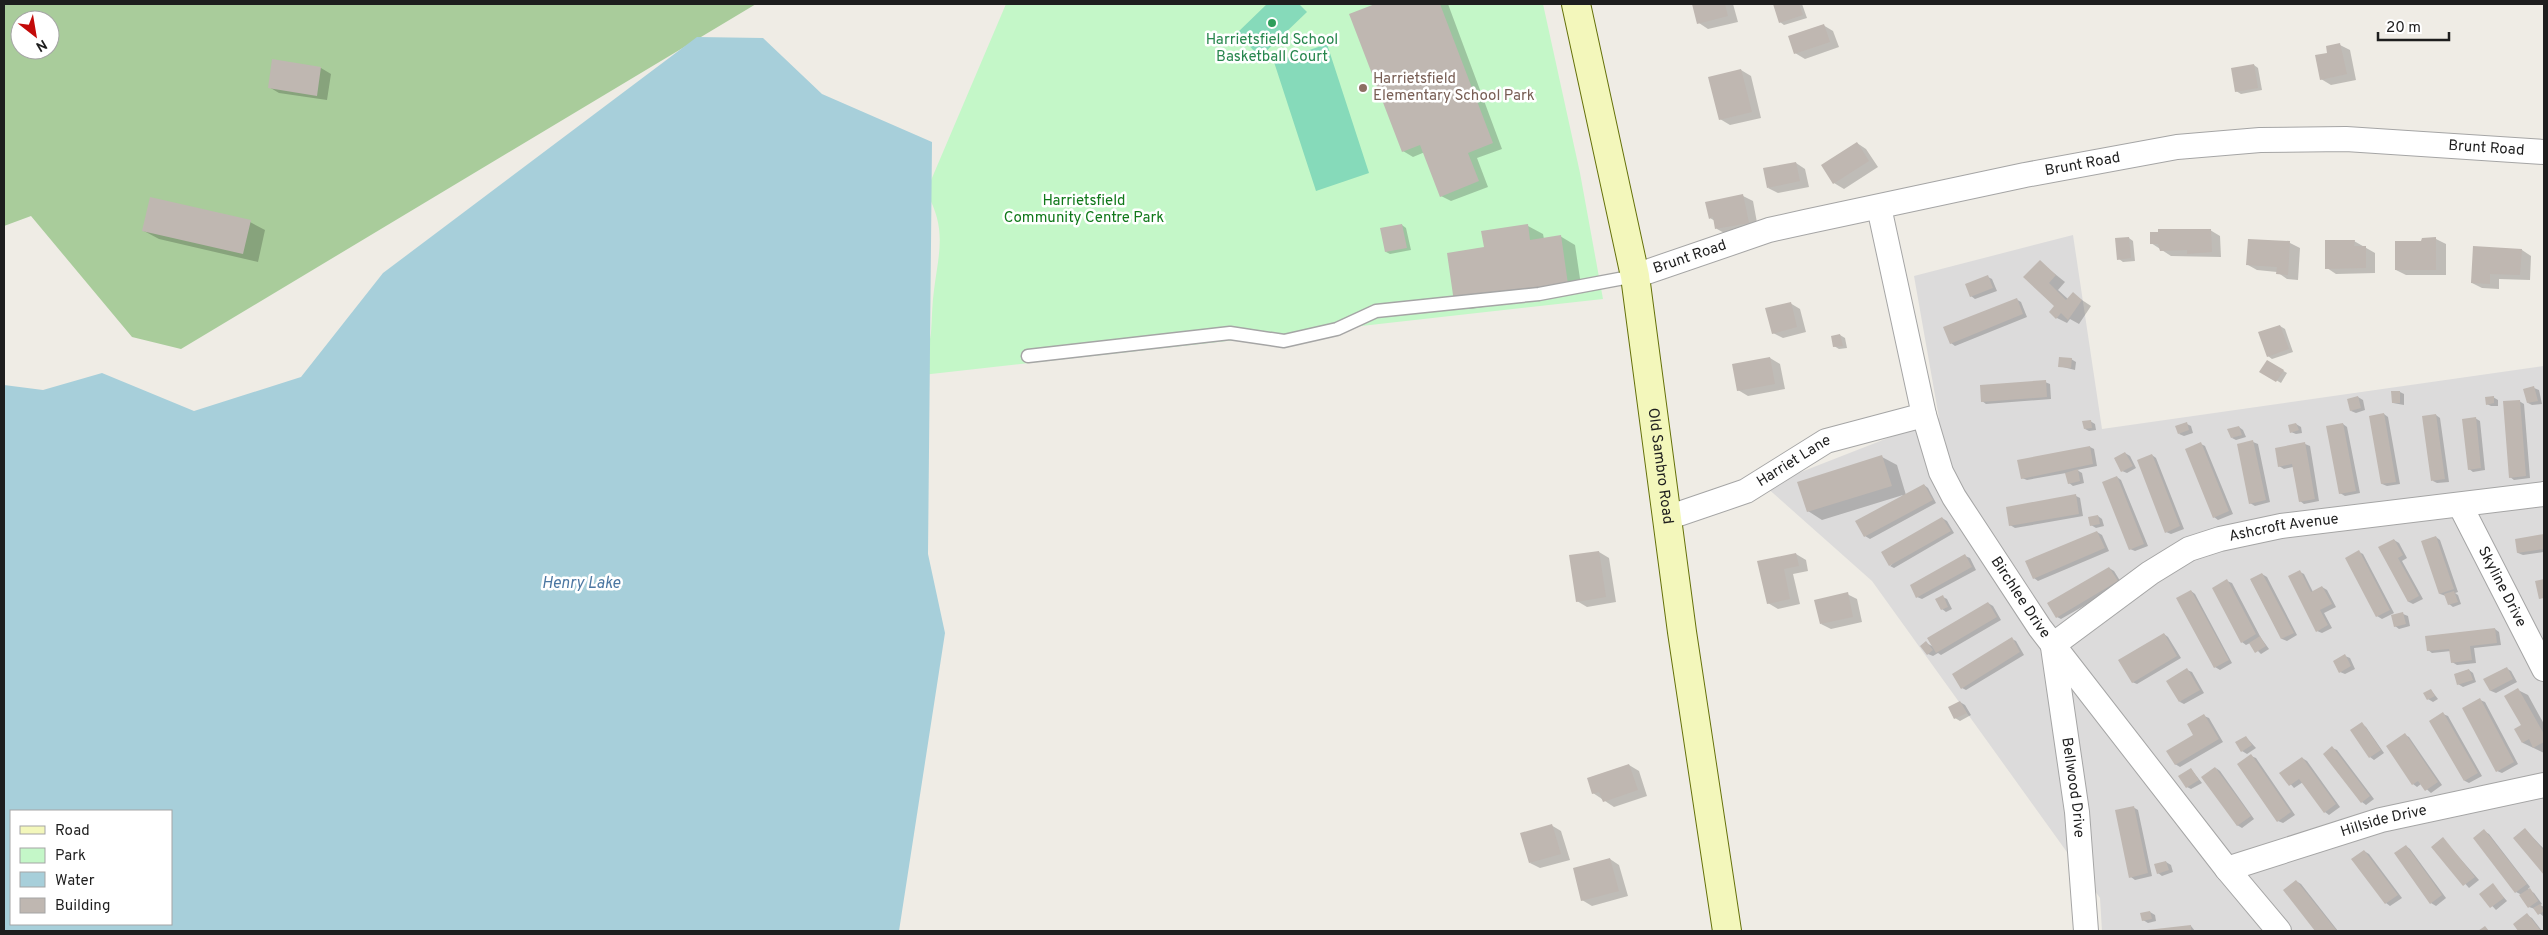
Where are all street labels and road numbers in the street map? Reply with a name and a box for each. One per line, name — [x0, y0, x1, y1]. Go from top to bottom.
street label: Brunt Road — [2448, 136, 2525, 160]
street label: Brunt Road — [2043, 148, 2122, 181]
street label: Brunt Road — [1651, 236, 1729, 279]
street label: Old Sambro Road — [1643, 407, 1677, 525]
street label: Harriet Lane — [1753, 431, 1832, 491]
street label: Ashcroft Avenue — [2227, 510, 2340, 546]
street label: Skyline Drive — [2473, 543, 2531, 631]
street label: Birchlee Drive — [1986, 553, 2054, 643]
street label: Bellwood Drive — [2057, 736, 2088, 839]
street label: Hillside Drive — [2338, 801, 2429, 842]

